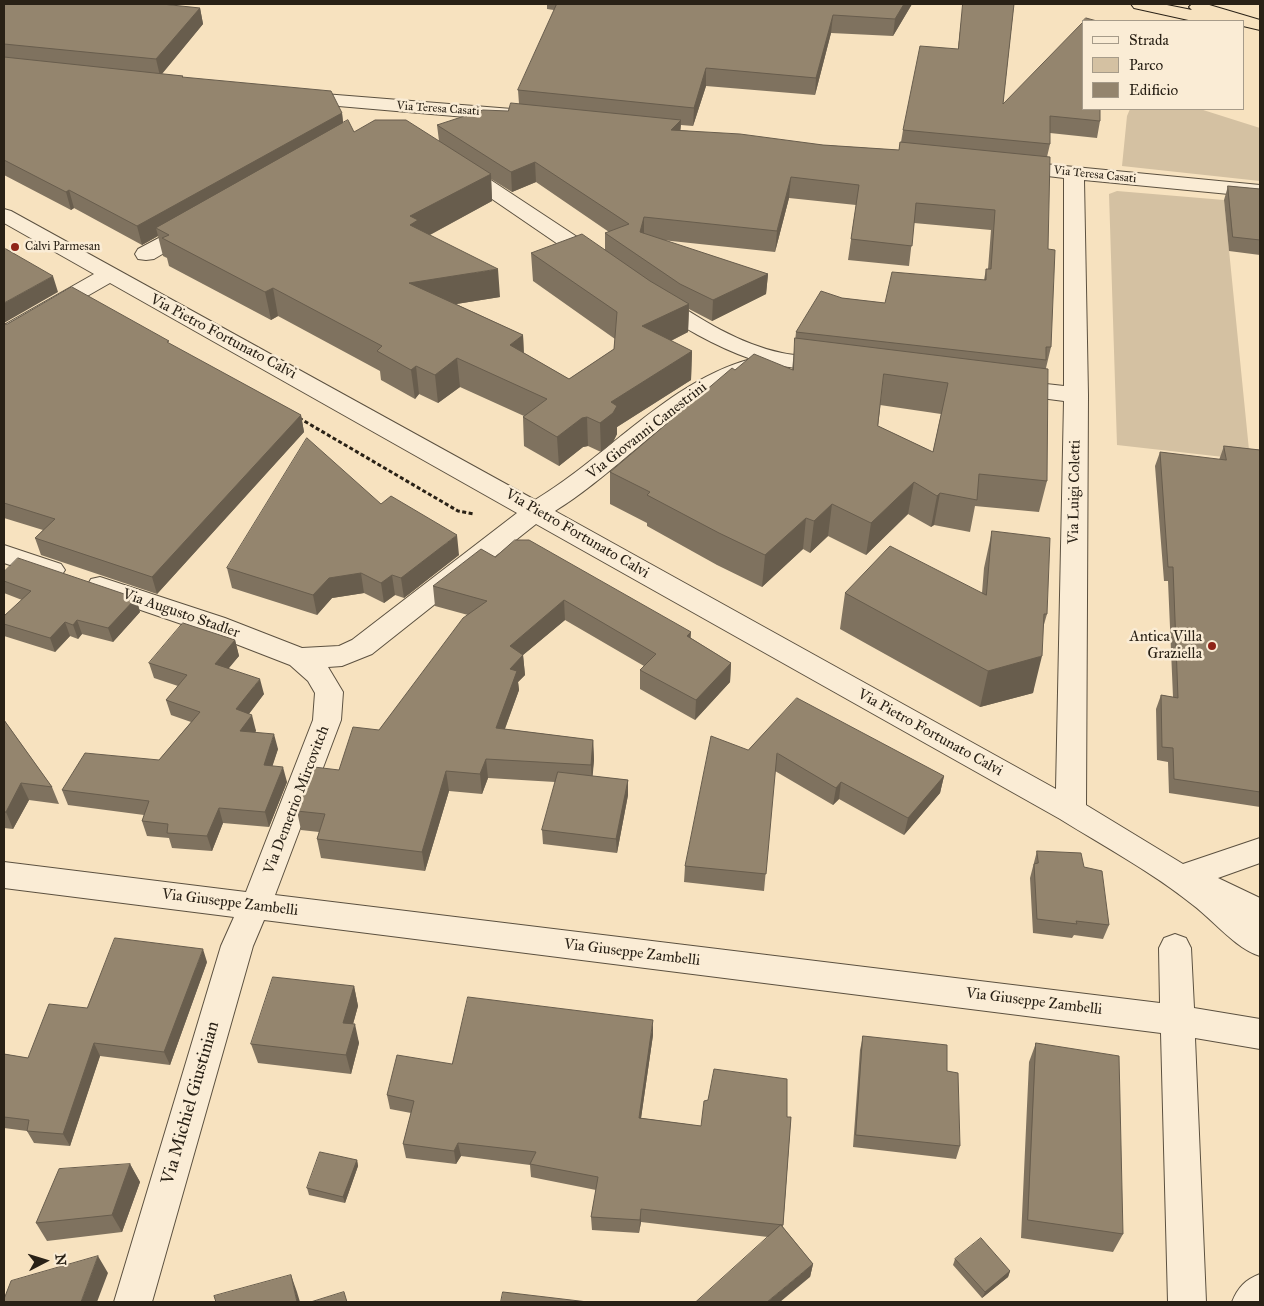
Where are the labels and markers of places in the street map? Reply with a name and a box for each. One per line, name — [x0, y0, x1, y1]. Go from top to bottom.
place label: Calvi Parmesan — [25, 240, 100, 254]
marker: Calvi Parmesan — [9, 241, 21, 253]
place label: Antica Villa Graziella — [1130, 628, 1202, 663]
marker: Antica Villa Graziella — [1206, 640, 1218, 652]

